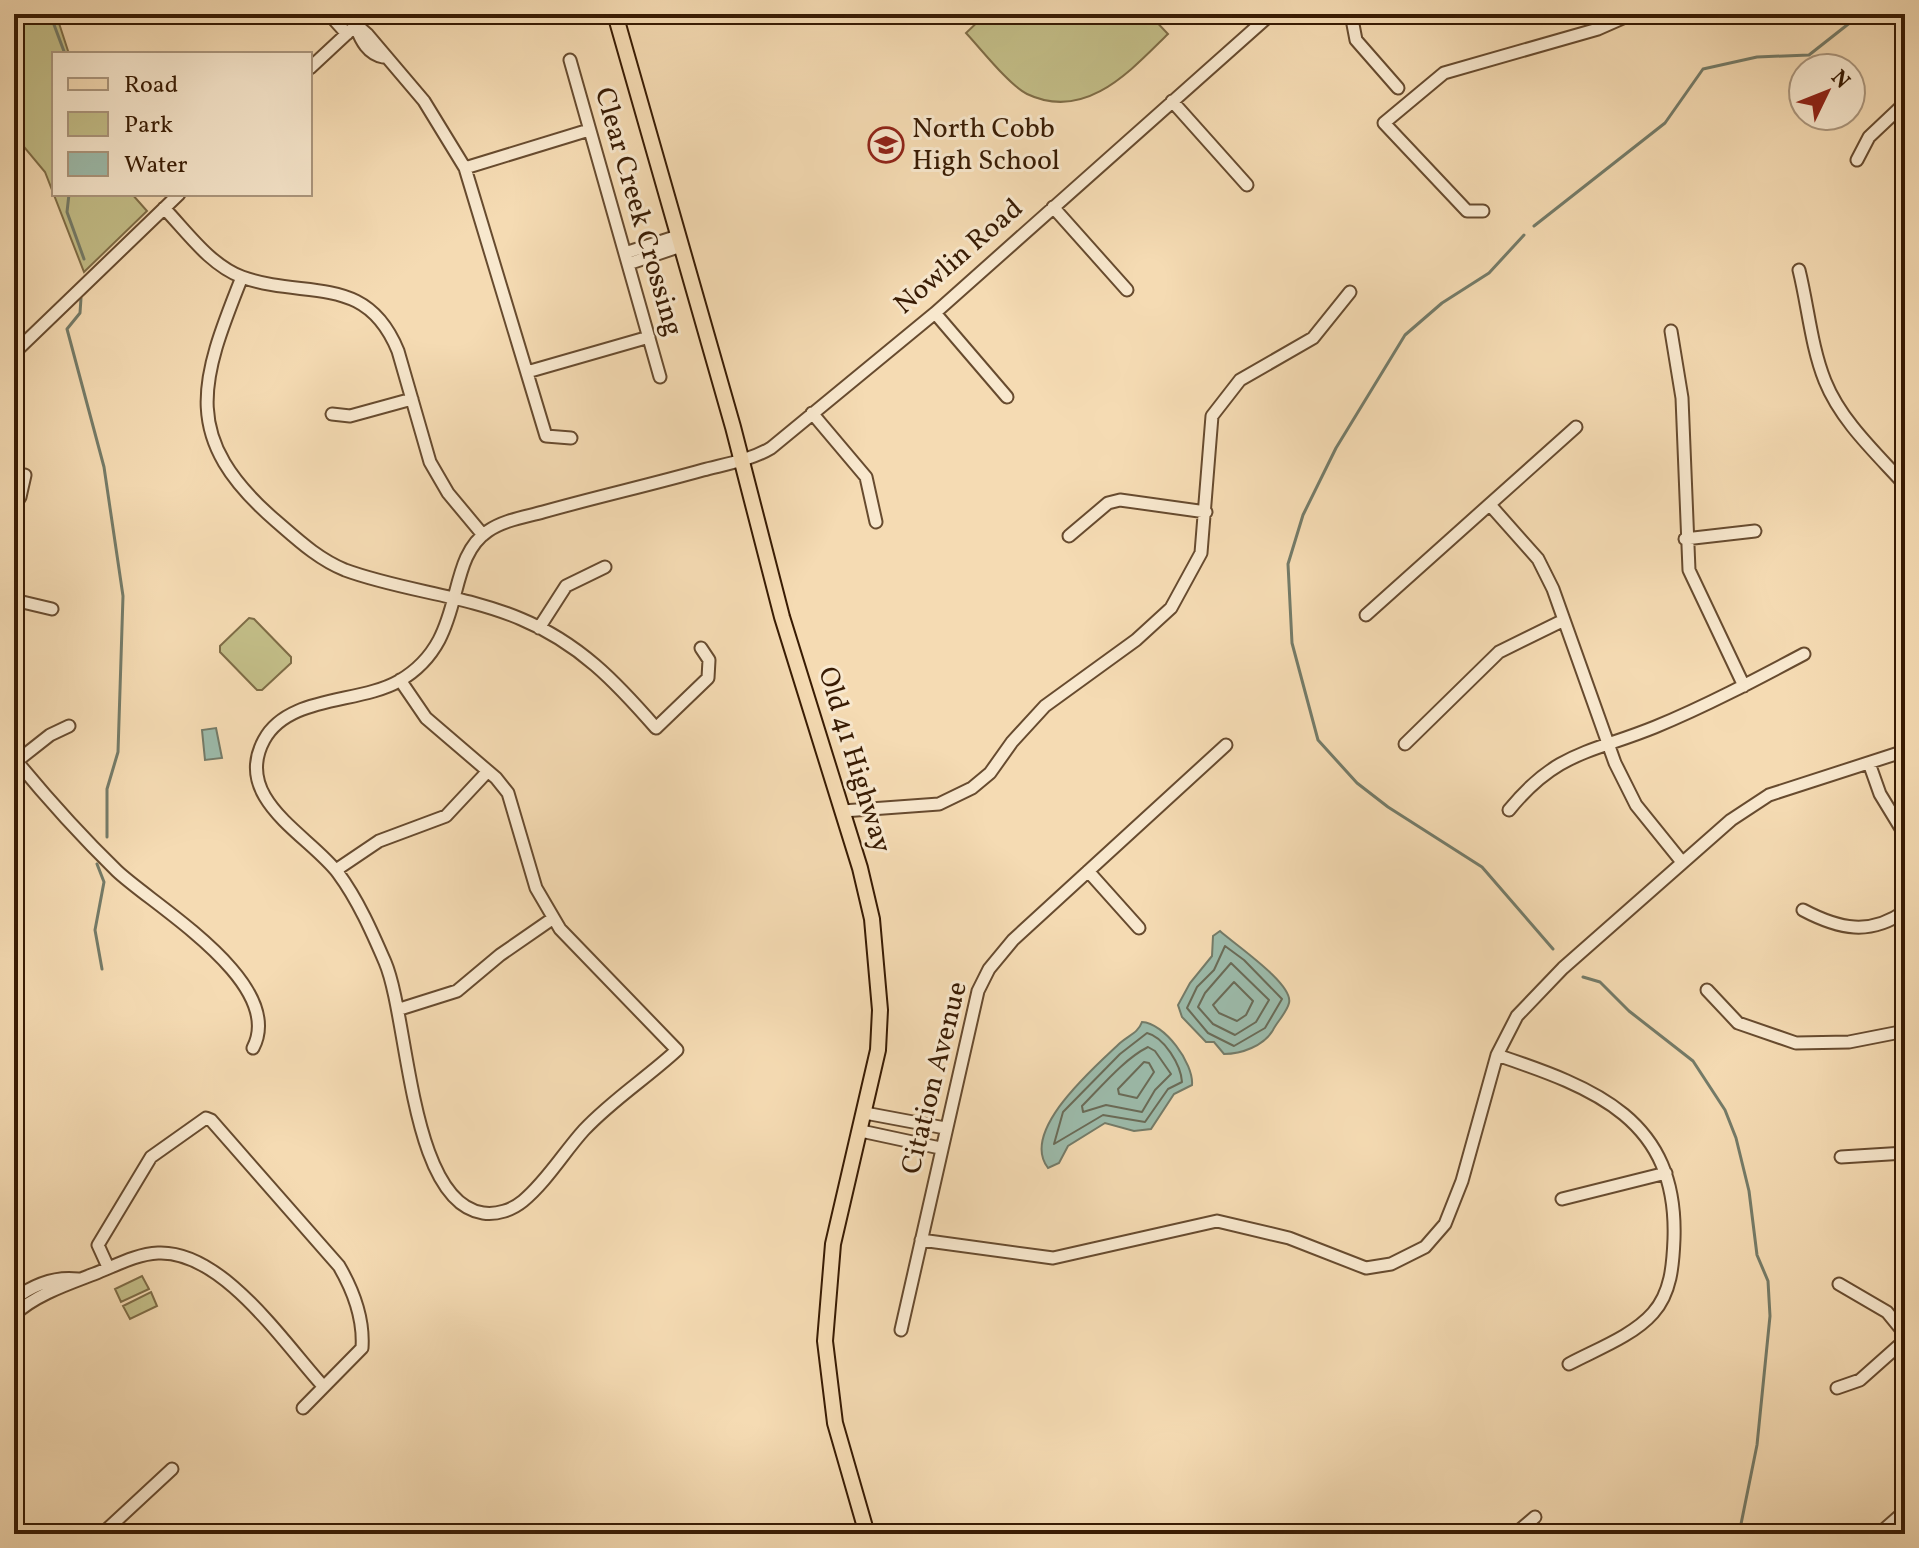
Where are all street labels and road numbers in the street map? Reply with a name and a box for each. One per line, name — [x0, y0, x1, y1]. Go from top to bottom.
street label: Clear Creek Crossing — [584, 83, 692, 341]
street label: Nowlin Road — [886, 190, 1032, 324]
street label: Old 41 Highway — [807, 662, 901, 858]
street label: Citation Avenue — [892, 978, 978, 1178]

